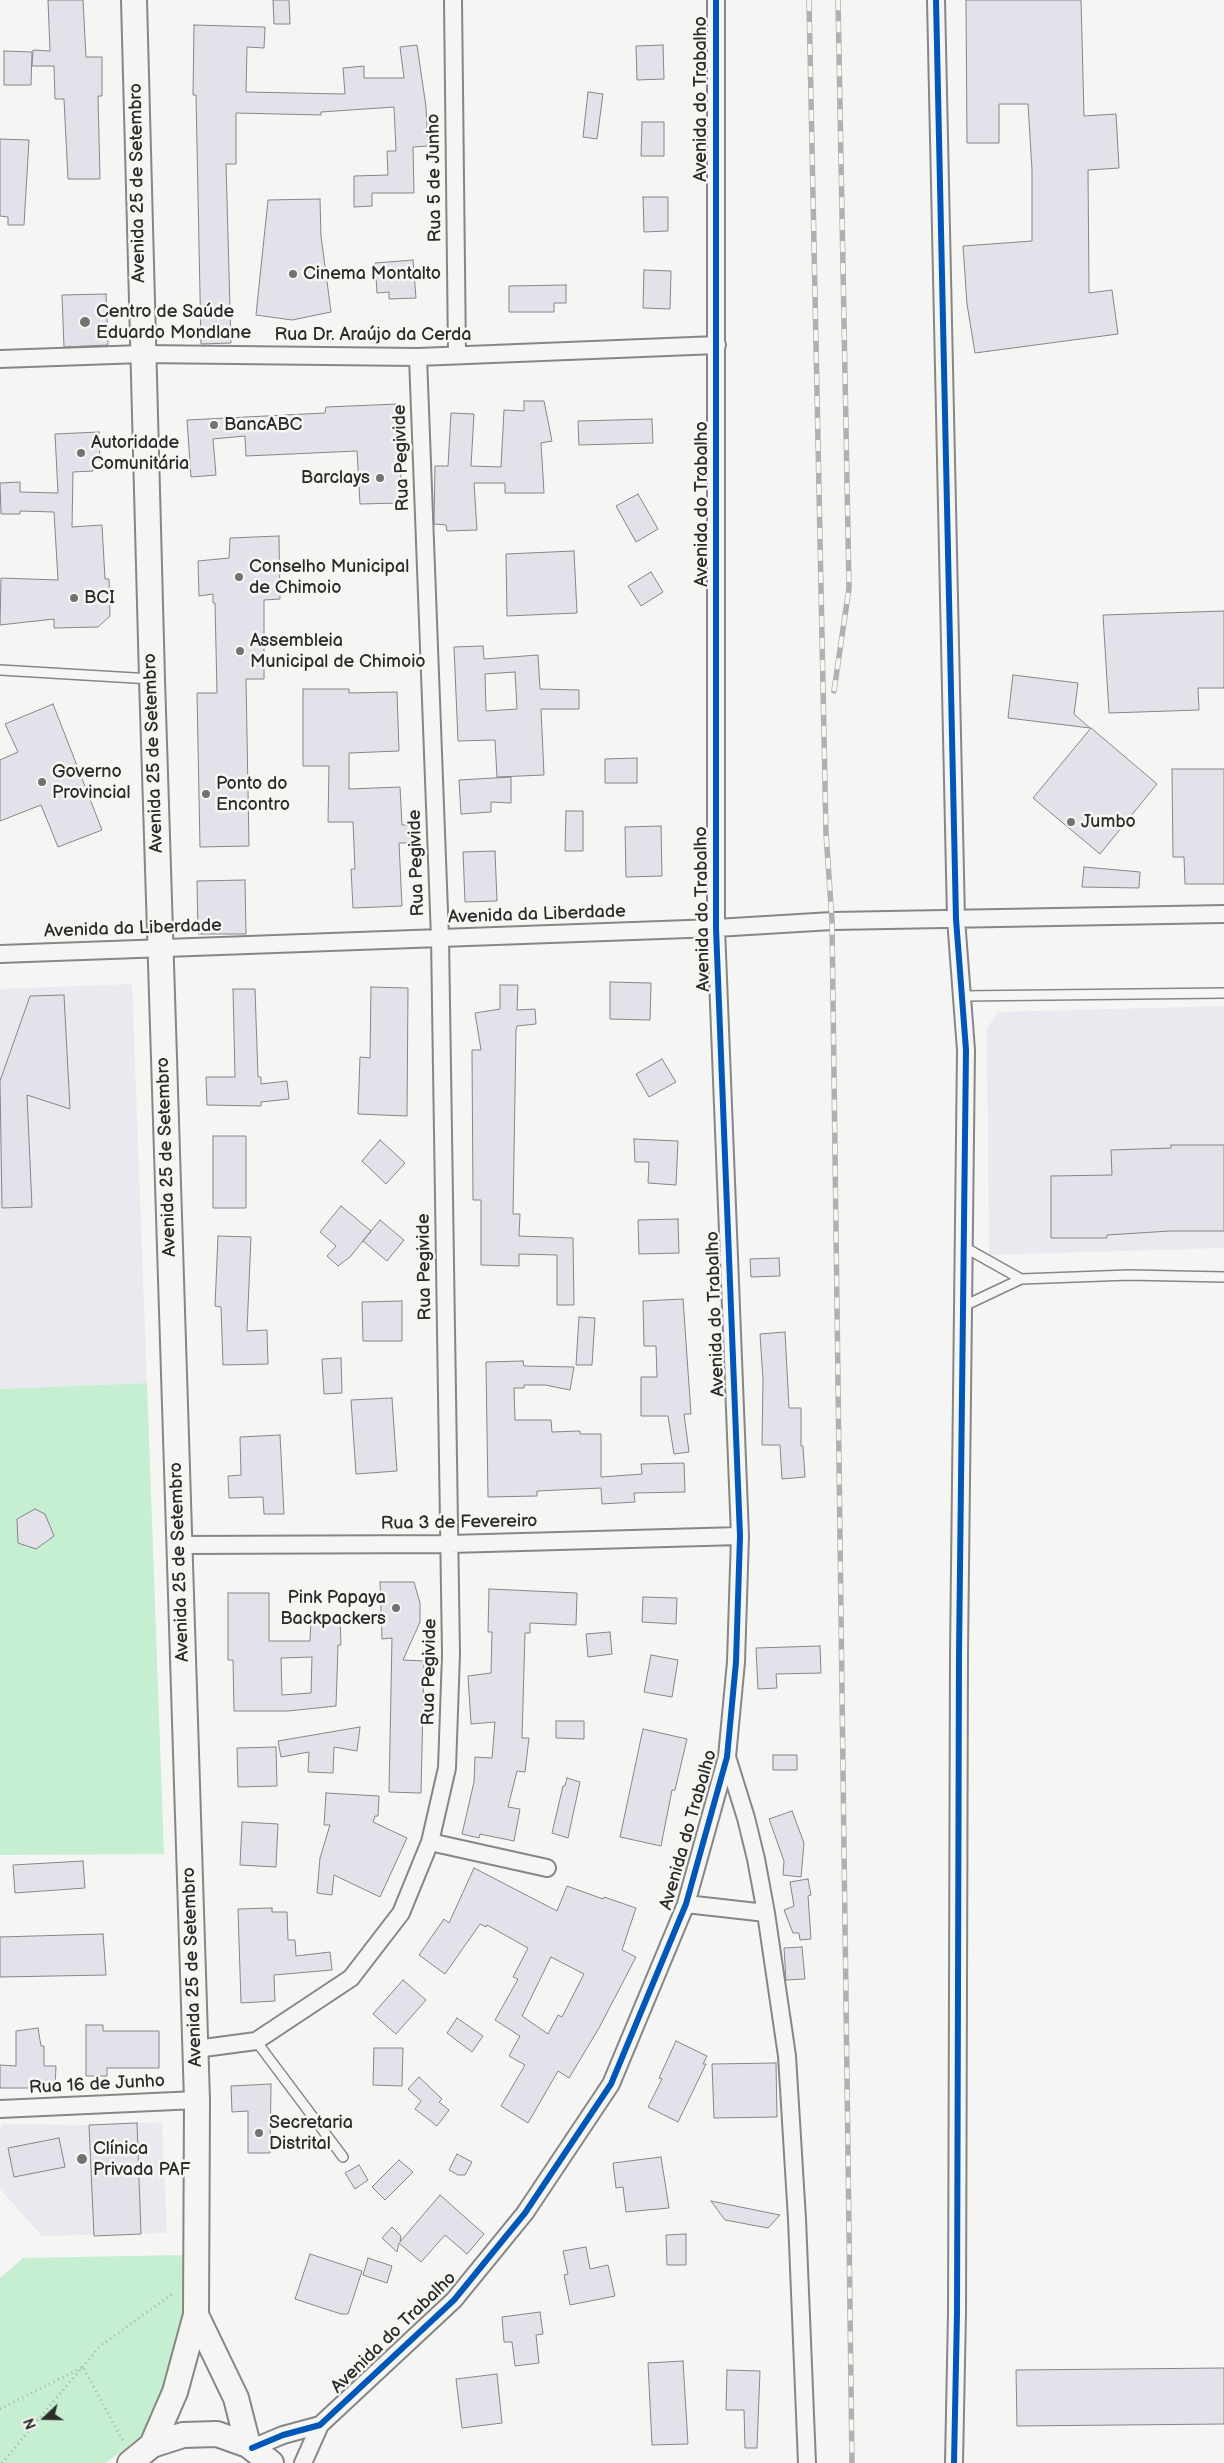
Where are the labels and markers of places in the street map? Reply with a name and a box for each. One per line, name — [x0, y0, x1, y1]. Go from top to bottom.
place label: Cinema Montalto — [303, 263, 441, 285]
marker: Cinema Montalto — [287, 268, 299, 280]
place label: Centro de Saúde Eduardo Mondlane — [96, 301, 251, 344]
marker: Centro de Saúde Eduardo Mondlane — [78, 315, 92, 329]
place label: BancABC — [224, 414, 302, 436]
marker: BancABC — [208, 419, 220, 431]
place label: Autoridade Comunitária — [91, 432, 189, 474]
marker: Autoridade Comunitária — [75, 447, 87, 459]
place label: Barclays — [301, 467, 370, 489]
marker: Barclays — [374, 472, 386, 484]
place label: Conselho Municipal de Chimoio — [249, 556, 409, 598]
marker: Conselho Municipal de Chimoio — [233, 571, 245, 583]
place label: BCI — [84, 587, 115, 609]
marker: BCI — [68, 592, 80, 604]
place label: Assembleia Municipal de Chimoio — [250, 630, 426, 672]
marker: Assembleia Municipal de Chimoio — [234, 645, 246, 657]
place label: Governo Provincial — [52, 761, 131, 804]
place label: Ponto do Encontro — [216, 773, 290, 816]
marker: Governo Provincial — [36, 776, 48, 788]
marker: Ponto do Encontro — [200, 788, 212, 800]
place label: Jumbo — [1081, 811, 1136, 833]
marker: Jumbo — [1065, 816, 1077, 828]
place label: Pink Papaya Backpackers — [280, 1587, 386, 1630]
marker: Pink Papaya Backpackers — [390, 1602, 402, 1614]
place label: Secretaria Distrital — [269, 2112, 353, 2154]
marker: Secretaria Distrital — [253, 2127, 265, 2139]
place label: Clínica Privada PAF — [93, 2138, 190, 2180]
marker: Clínica Privada PAF — [75, 2152, 89, 2166]

